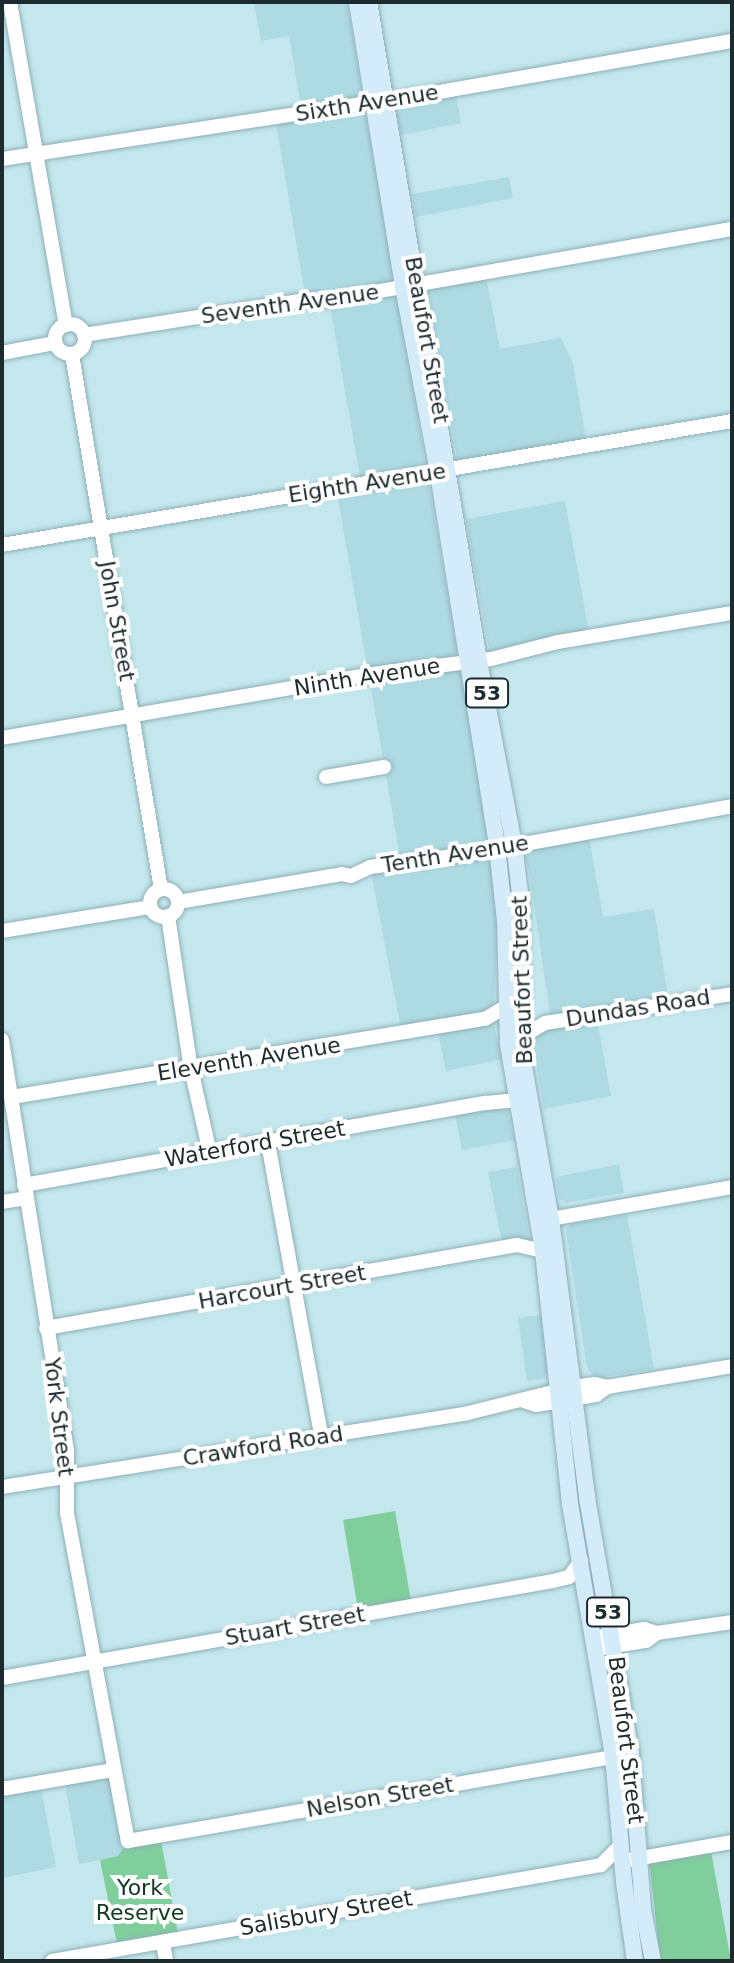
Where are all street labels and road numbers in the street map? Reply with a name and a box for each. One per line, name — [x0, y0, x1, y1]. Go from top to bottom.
street label: Sixth Avenue — [294, 79, 440, 127]
street label: Beaufort Street — [399, 255, 455, 425]
street label: Seventh Avenue — [199, 278, 381, 330]
street label: Eighth Avenue — [286, 458, 448, 508]
street label: John Street — [93, 559, 141, 683]
street label: Ninth Avenue — [292, 652, 442, 702]
road number: 53 — [465, 677, 509, 709]
street label: Tenth Avenue — [380, 829, 530, 879]
street label: Beaufort Street — [506, 895, 538, 1065]
street label: Dundas Road — [564, 984, 712, 1032]
street label: Eleventh Avenue — [155, 1031, 343, 1087]
street label: Waterford Street — [163, 1115, 347, 1173]
street label: Harcourt Street — [196, 1259, 368, 1315]
street label: York Street — [39, 1356, 79, 1478]
street label: Crawford Road — [181, 1420, 345, 1472]
road number: 53 — [586, 1596, 630, 1628]
street label: Stuart Street — [223, 1601, 367, 1651]
street label: Beaufort Street — [603, 1655, 649, 1825]
street label: Nelson Street — [304, 1771, 456, 1823]
street label: Salisbury Street — [238, 1885, 414, 1941]

